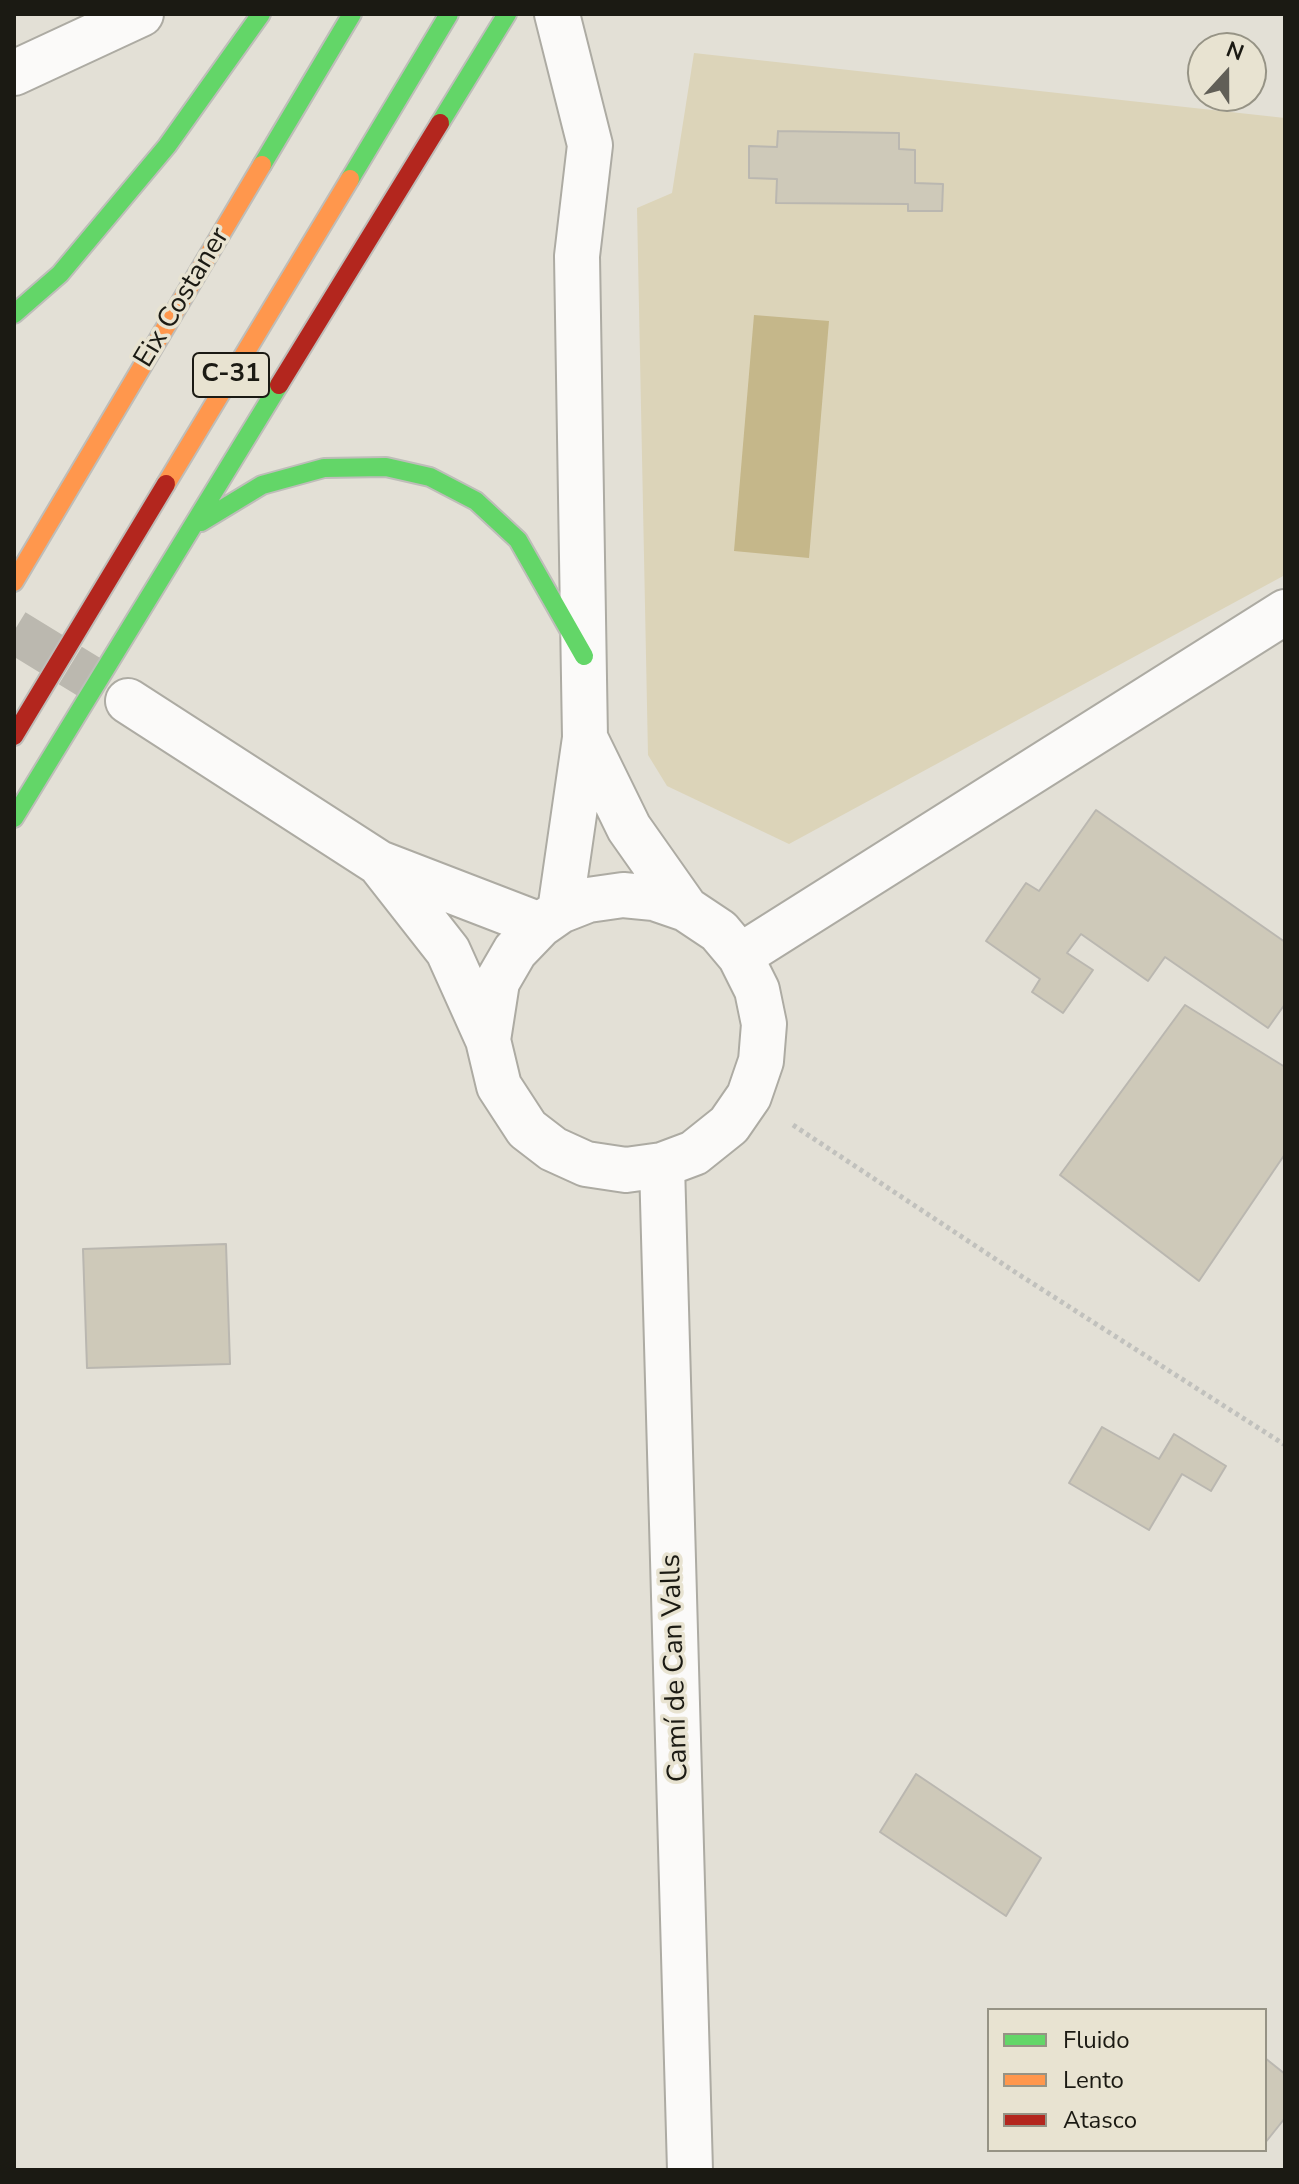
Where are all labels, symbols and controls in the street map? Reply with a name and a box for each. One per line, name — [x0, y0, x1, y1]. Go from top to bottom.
north arrow — [1187, 32, 1267, 112]
text: N — [1222, 35, 1248, 68]
street label: Eix Costaner — [128, 222, 238, 374]
road number: C-31 — [193, 353, 269, 397]
street label: Camí de Can Valls — [655, 1553, 697, 1783]
legend — [987, 2008, 1267, 2152]
text: Fluido — [1063, 2024, 1130, 2056]
text: Lento — [1063, 2064, 1124, 2096]
text: Atasco — [1063, 2104, 1137, 2136]

